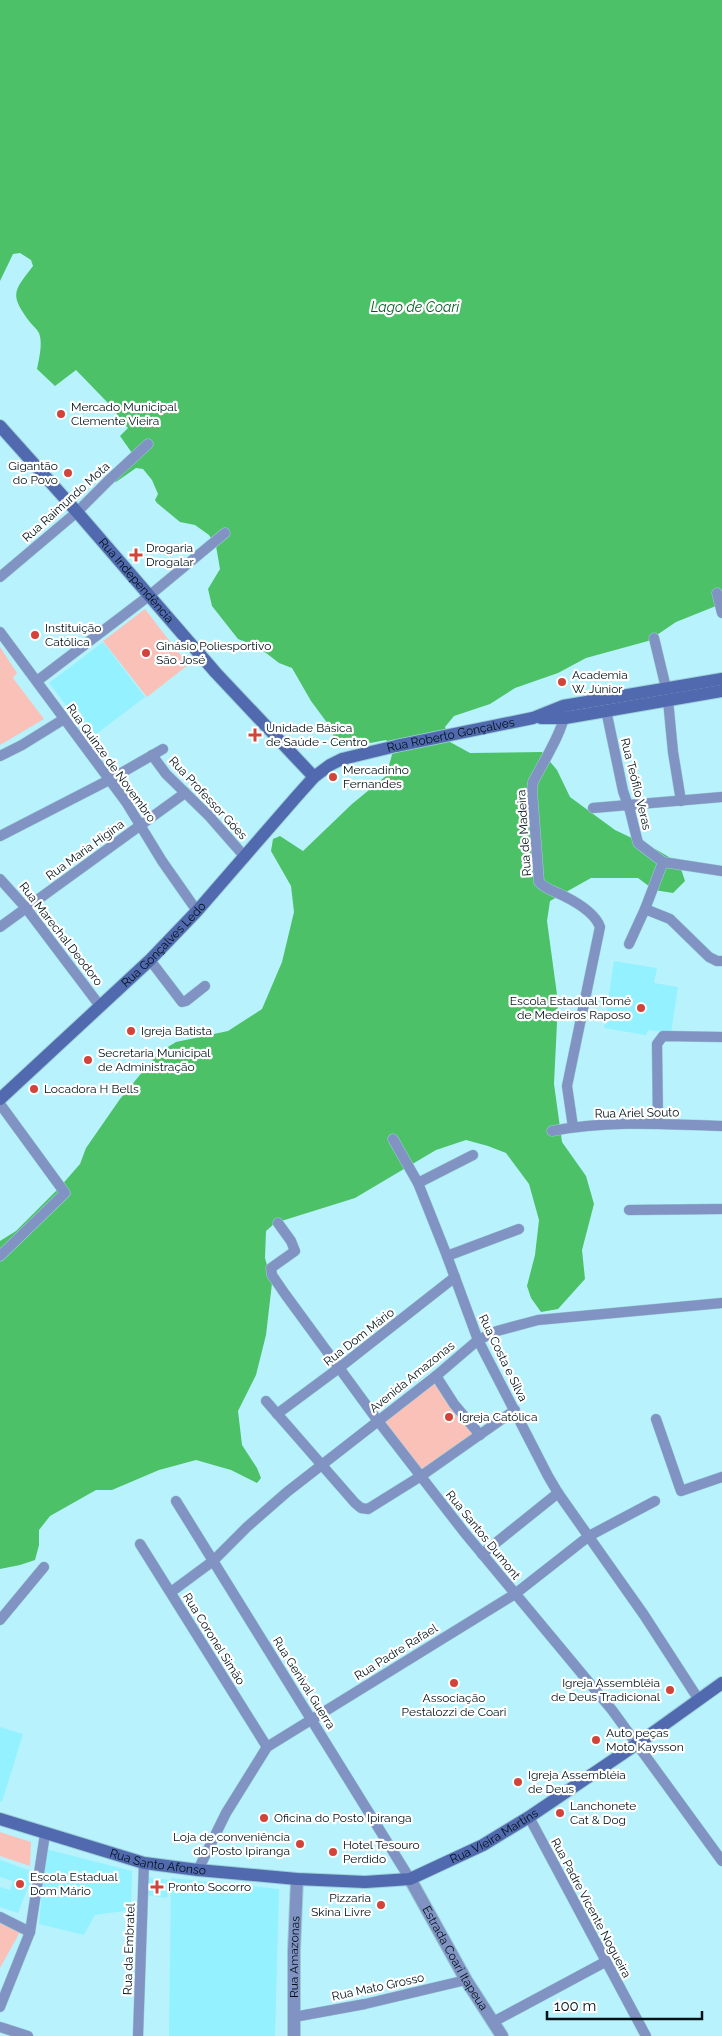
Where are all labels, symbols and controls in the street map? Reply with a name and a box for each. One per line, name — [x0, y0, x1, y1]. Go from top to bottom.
water label: Lago de Coari — [371, 299, 460, 315]
place label: Mercado Municipal Clemente Vieira — [71, 400, 178, 428]
marker: Mercado Municipal Clemente Vieira — [55, 408, 67, 420]
place label: Gigantão do Povo — [8, 459, 58, 487]
street label: Rua Raimundo Mota — [20, 459, 112, 545]
marker: Gigantão do Povo — [62, 467, 74, 479]
street label: Rua Independência — [96, 535, 177, 626]
place label: Drogaria Drogalar — [146, 541, 194, 569]
marker: Drogaria Drogalar — [130, 549, 142, 561]
place label: Instituição Católica — [45, 621, 101, 649]
marker: Instituição Católica — [29, 629, 41, 641]
place label: Ginásio Poliesportivo São José — [156, 639, 271, 667]
marker: Ginásio Poliesportivo São José — [140, 647, 152, 659]
place label: Academia W. Júnior — [572, 668, 628, 696]
marker: Academia W. Júnior — [556, 676, 568, 688]
street label: Rua Quinze de Novembro — [63, 701, 159, 825]
street label: Rua Roberto Gonçalves — [385, 715, 516, 755]
place label: Unidade Básica de Saúde - Centro — [266, 721, 368, 749]
marker: Unidade Básica de Saúde - Centro — [248, 728, 262, 742]
street label: Rua Teófilo Veras — [618, 737, 654, 832]
street label: Rua Professor Góes — [166, 754, 250, 842]
place label: Mercadinho Fernandes — [343, 763, 409, 791]
marker: Mercadinho Fernandes — [327, 771, 339, 783]
street label: Rua de Madeira — [514, 789, 534, 877]
street label: Rua Maria Higina — [43, 817, 127, 883]
street label: Rua Marechal Deodoro — [16, 880, 106, 988]
street label: Rua Gonçalves Ledo — [118, 899, 209, 990]
place label: Escola Estadual Tomé de Medeiros Raposo — [510, 994, 631, 1022]
marker: Escola Estadual Tomé de Medeiros Raposo — [635, 1002, 647, 1014]
place label: Igreja Batista — [141, 1024, 212, 1038]
marker: Igreja Batista — [125, 1025, 137, 1037]
place label: Secretaria Municipal de Administração — [98, 1046, 211, 1074]
marker: Secretaria Municipal de Administração — [82, 1054, 94, 1066]
place label: Locadora H Bells — [44, 1082, 139, 1096]
marker: Locadora H Bells — [28, 1083, 40, 1095]
street label: Rua Ariel Souto — [595, 1105, 679, 1121]
street label: Rua Dom Mário — [321, 1305, 397, 1369]
street label: Rua Costa e Silva — [476, 1312, 530, 1404]
street label: Avenida Amazonas — [367, 1338, 457, 1416]
place label: Igreja Católica — [459, 1410, 537, 1424]
marker: Igreja Católica — [443, 1411, 455, 1423]
street label: Rua Santos Dumont — [443, 1488, 523, 1582]
street label: Rua Coronel Simão — [180, 1591, 248, 1687]
street label: Rua Padre Rafael — [352, 1621, 441, 1683]
street label: Rua Genival Guerra — [270, 1634, 338, 1732]
place label: Igreja Assembléia de Deus Tradicional — [551, 1676, 661, 1704]
marker: Associação Pestalozzi de Coari — [448, 1677, 460, 1689]
marker: Igreja Assembléia de Deus Tradicional — [664, 1684, 676, 1696]
place label: Associação Pestalozzi de Coari — [402, 1691, 506, 1719]
place label: Auto peças Moto Kaysson — [606, 1726, 684, 1754]
marker: Auto peças Moto Kaysson — [590, 1734, 602, 1746]
place label: Igreja Assembléia de Deus — [528, 1768, 626, 1796]
marker: Igreja Assembléia de Deus — [512, 1776, 524, 1788]
place label: Lanchonete Cat & Dog — [570, 1799, 636, 1827]
street label: Rua Vieira Martins — [448, 1806, 541, 1866]
marker: Lanchonete Cat & Dog — [554, 1807, 566, 1819]
place label: Oficina do Posto Ipiranga — [274, 1811, 412, 1825]
marker: Oficina do Posto Ipiranga — [258, 1812, 270, 1824]
place label: Loja de conveniência do Posto Ipiranga — [173, 1830, 290, 1858]
street label: Rua Padre Vicente Nogueira — [548, 1836, 634, 1980]
marker: Loja de conveniência do Posto Ipiranga — [294, 1838, 306, 1850]
place label: Hotel Tesouro Perdido — [343, 1838, 420, 1866]
street label: Rua Santo Afonso — [108, 1846, 206, 1878]
marker: Hotel Tesouro Perdido — [327, 1846, 339, 1858]
place label: Escola Estadual Dom Mário — [30, 1870, 118, 1898]
marker: Escola Estadual Dom Mário — [14, 1878, 26, 1890]
marker: Pronto Socorro — [150, 1880, 164, 1894]
place label: Pronto Socorro — [168, 1880, 251, 1894]
place label: Pizzaria Skina Livre — [311, 1891, 371, 1919]
marker: Pizzaria Skina Livre — [375, 1899, 387, 1911]
street label: Rua da Embratel — [120, 1902, 138, 1995]
street label: Estrada Coari Itapeua — [419, 1903, 491, 2013]
street label: Rua Amazonas — [287, 1915, 302, 1998]
street label: Rua Mato Grosso — [331, 1970, 425, 2004]
scale bar — [547, 1988, 702, 2020]
text: 100 m — [554, 1997, 596, 2015]

